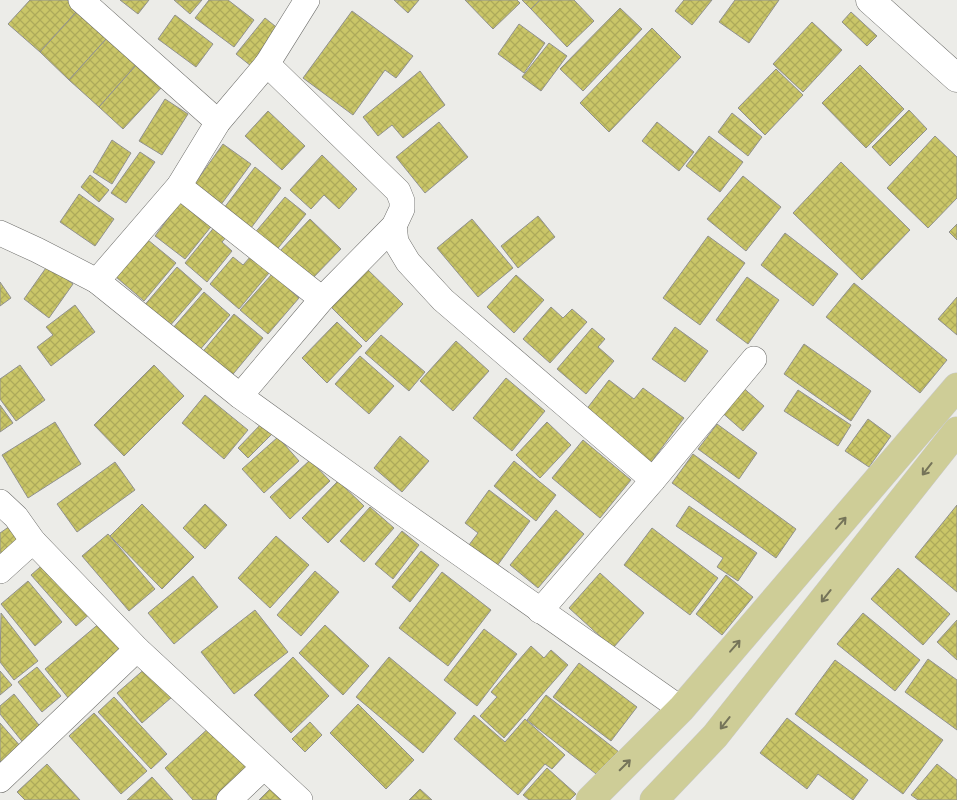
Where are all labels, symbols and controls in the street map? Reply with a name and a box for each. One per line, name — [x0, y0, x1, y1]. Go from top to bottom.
one-way arrow — [921, 462, 932, 475]
one-way arrow — [835, 516, 846, 529]
one-way arrow — [820, 589, 831, 602]
one-way arrow — [729, 640, 741, 653]
one-way arrow — [719, 717, 730, 730]
one-way arrow — [619, 759, 631, 772]

